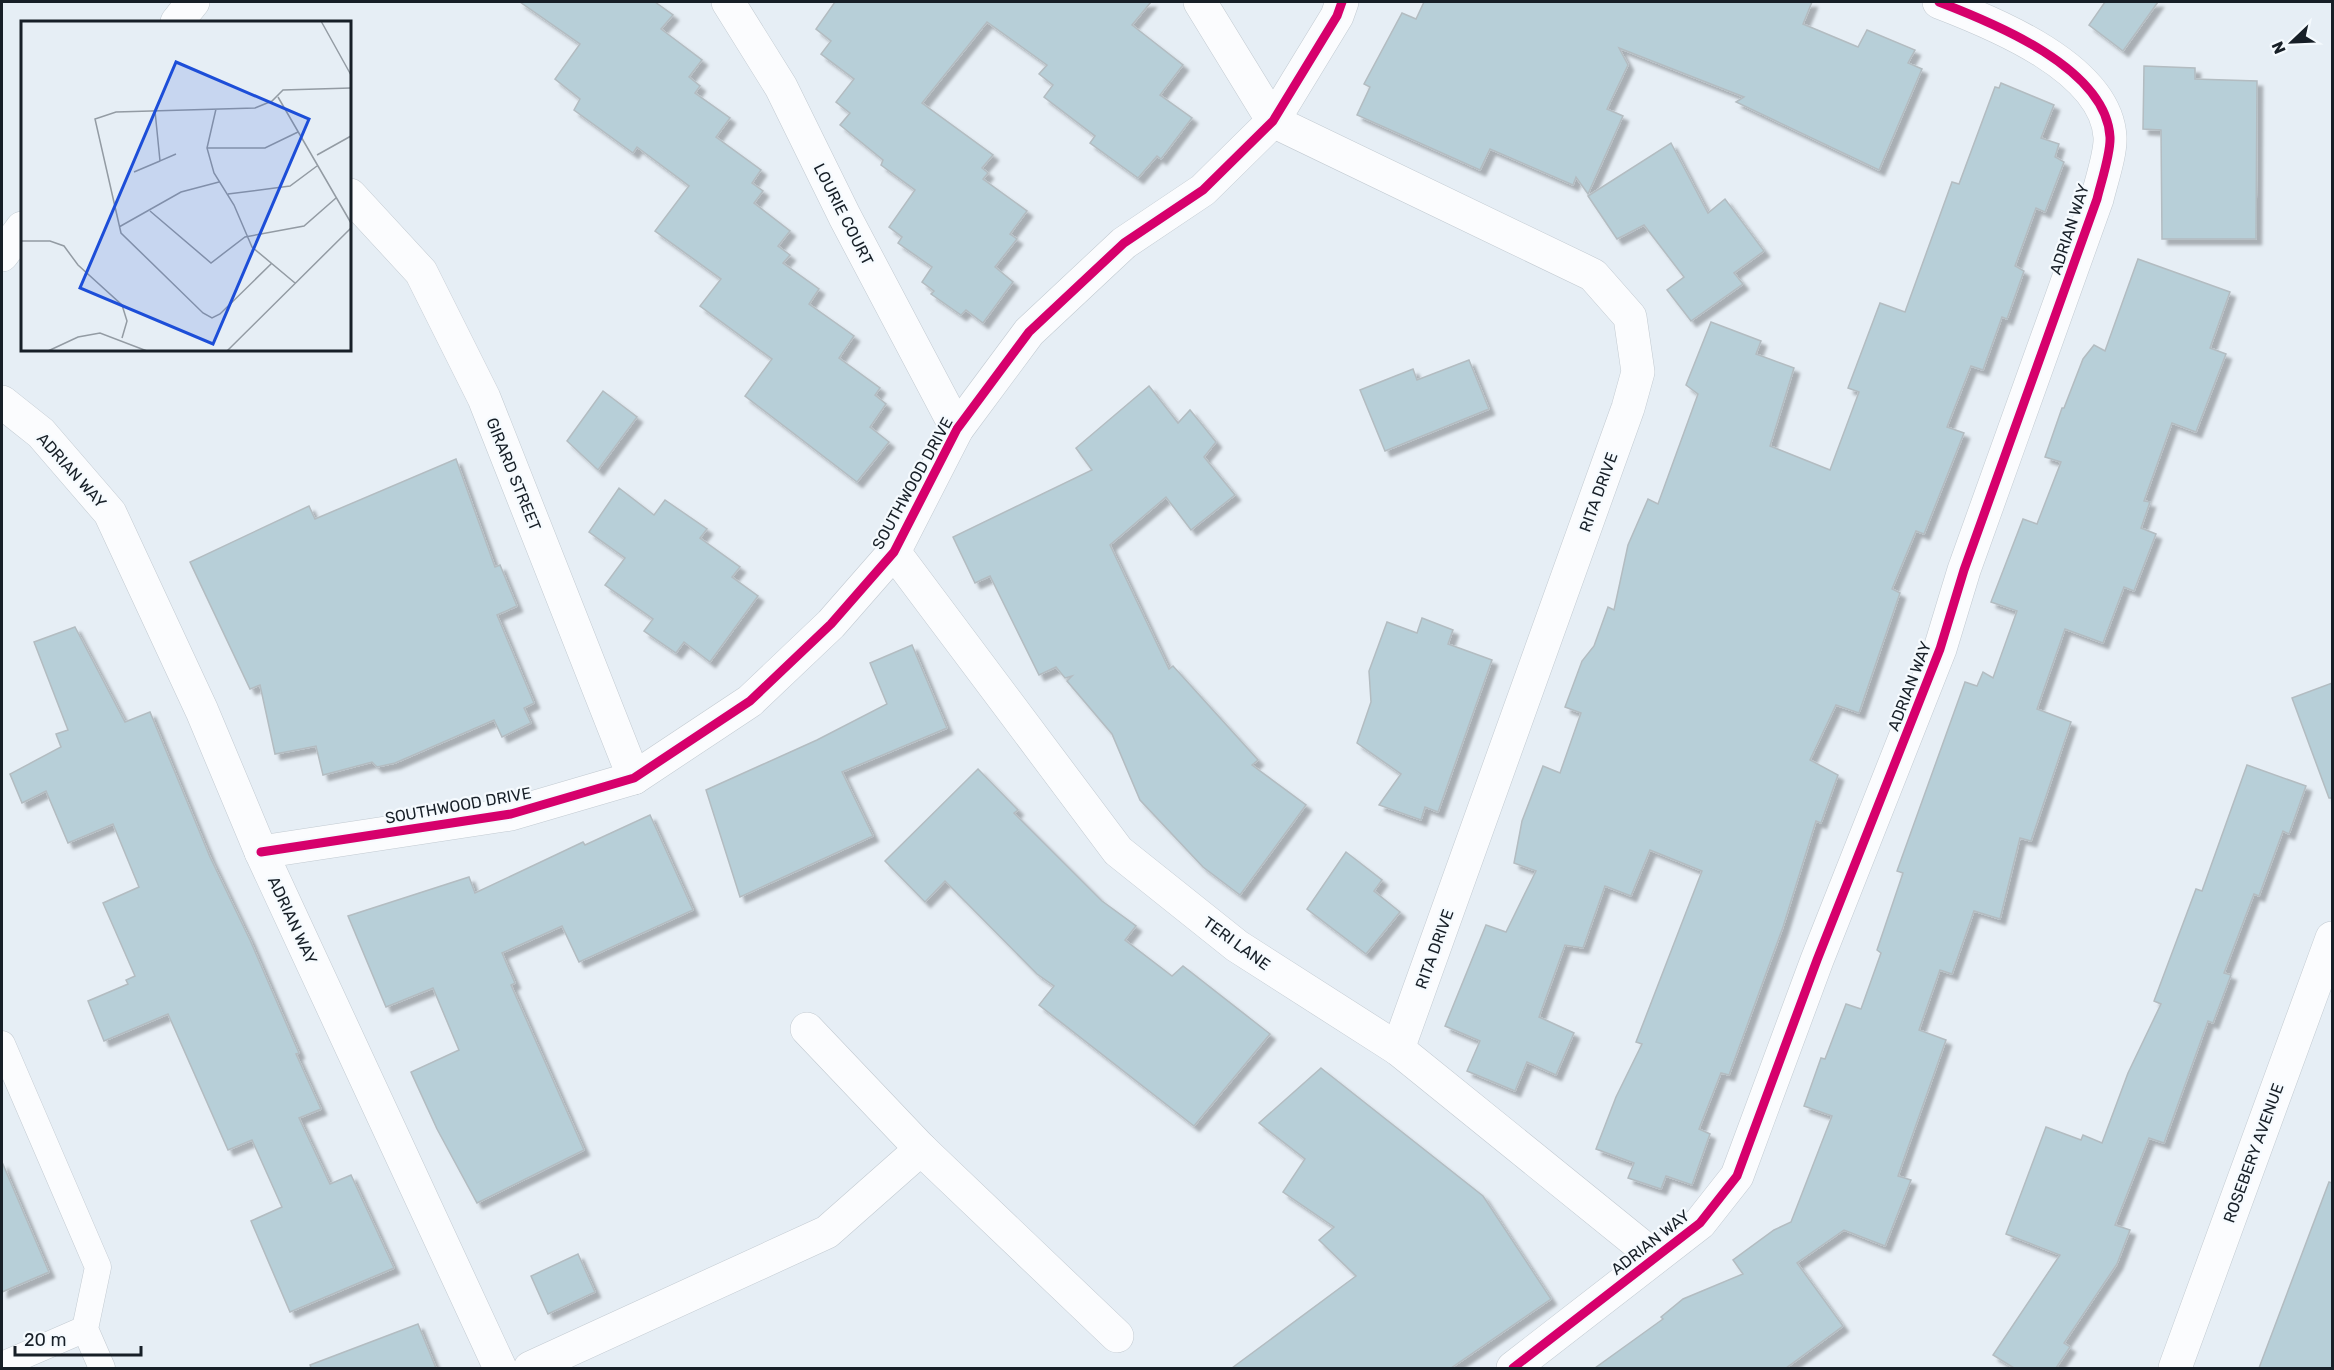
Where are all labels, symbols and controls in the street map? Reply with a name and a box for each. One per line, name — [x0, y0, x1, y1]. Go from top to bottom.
north arrow — [2262, 12, 2322, 72]
inset map — [21, 21, 351, 351]
text: N — [2268, 39, 2290, 57]
street label: LOURIE COURT — [810, 160, 877, 268]
street label: ADRIAN WAY — [2046, 181, 2093, 277]
street label: SOUTHWOOD DRIVE — [868, 414, 957, 553]
street label: GIRARD STREET — [482, 415, 545, 533]
street label: ADRIAN WAY — [33, 429, 110, 512]
street label: RITA DRIVE — [1575, 450, 1622, 535]
street label: ADRIAN WAY — [1884, 639, 1935, 734]
street label: SOUTHWOOD DRIVE — [384, 783, 533, 828]
street label: ADRIAN WAY — [264, 873, 321, 967]
street label: RITA DRIVE — [1411, 907, 1458, 992]
street label: TERI LANE — [1199, 913, 1274, 974]
street label: ROSEBERY AVENUE — [2219, 1081, 2288, 1225]
street label: ADRIAN WAY — [1607, 1206, 1693, 1279]
scale bar — [15, 1319, 141, 1357]
text: 20 m — [24, 1329, 66, 1351]

